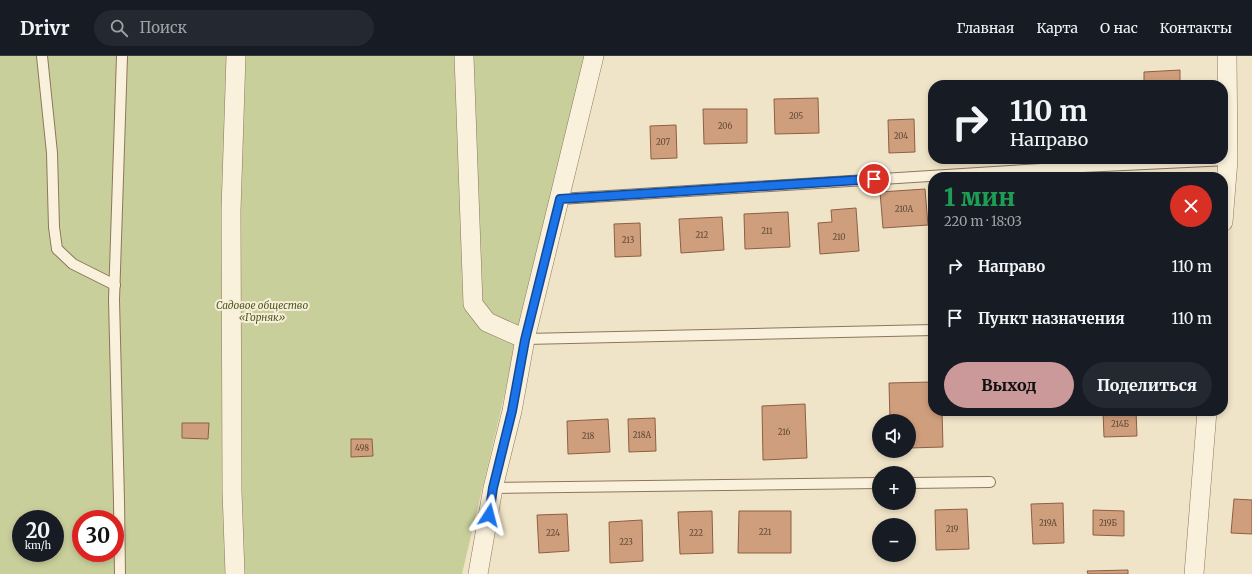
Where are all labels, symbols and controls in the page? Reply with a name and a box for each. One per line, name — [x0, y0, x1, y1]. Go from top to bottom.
search box — [94, 10, 374, 46]
text: Drivr — [20, 16, 70, 40]
icon: search — [108, 17, 130, 39]
text: Поиск — [140, 18, 187, 37]
text: Главная — [956, 19, 1014, 37]
text: Карта — [1036, 19, 1078, 37]
text: О нас — [1100, 19, 1138, 37]
text: Контакты — [1160, 19, 1232, 37]
text: 110 m — [1010, 93, 1087, 129]
icon: right — [944, 96, 996, 148]
house number: 205 — [789, 111, 803, 121]
house number: 206 — [718, 121, 732, 131]
text: Направо — [1010, 128, 1088, 151]
house number: 204 — [894, 131, 908, 141]
house number: 207 — [656, 137, 670, 147]
pin — [857, 162, 891, 196]
icon: arrive — [863, 168, 885, 190]
text: 1 мин — [944, 182, 1015, 213]
button: close — [1170, 185, 1212, 227]
house number: 210А — [895, 204, 914, 214]
text: 220 m · 18:03 — [944, 213, 1022, 230]
house number: 211 — [761, 226, 773, 236]
house number: 212 — [696, 230, 709, 240]
house number: 210 — [833, 232, 845, 242]
house number: 213 — [622, 235, 635, 245]
icon: right — [944, 255, 966, 277]
text: Направо — [978, 257, 1045, 276]
text: 110 m — [1171, 257, 1212, 276]
park label: Садовое общество «Горняк» — [216, 299, 308, 324]
icon: arrive — [944, 307, 966, 329]
text: Пункт назначения — [978, 309, 1125, 328]
text: 110 m — [1171, 309, 1212, 328]
button: Выход — [944, 362, 1074, 408]
button: Поделиться — [1082, 362, 1212, 408]
map controls — [872, 414, 916, 562]
button: sound — [872, 414, 916, 458]
house number: 214Б — [1111, 419, 1129, 429]
house number: 216 — [778, 427, 790, 437]
house number: 218А — [633, 430, 651, 440]
house number: 218 — [582, 431, 595, 441]
house number: 498 — [355, 443, 369, 453]
button: + — [872, 466, 916, 510]
position arrow — [468, 494, 510, 536]
speed limit sign: 30 — [72, 510, 124, 562]
text: 20 — [26, 518, 50, 543]
button: − — [872, 518, 916, 562]
house number: 219А — [1039, 518, 1057, 528]
house number: 219Б — [1099, 518, 1117, 528]
house number: 219 — [946, 524, 958, 534]
house number: 221 — [759, 527, 772, 537]
house number: 224 — [546, 528, 560, 538]
house number: 222 — [689, 528, 703, 538]
house number: 223 — [619, 537, 633, 547]
text: km/h — [25, 539, 51, 552]

